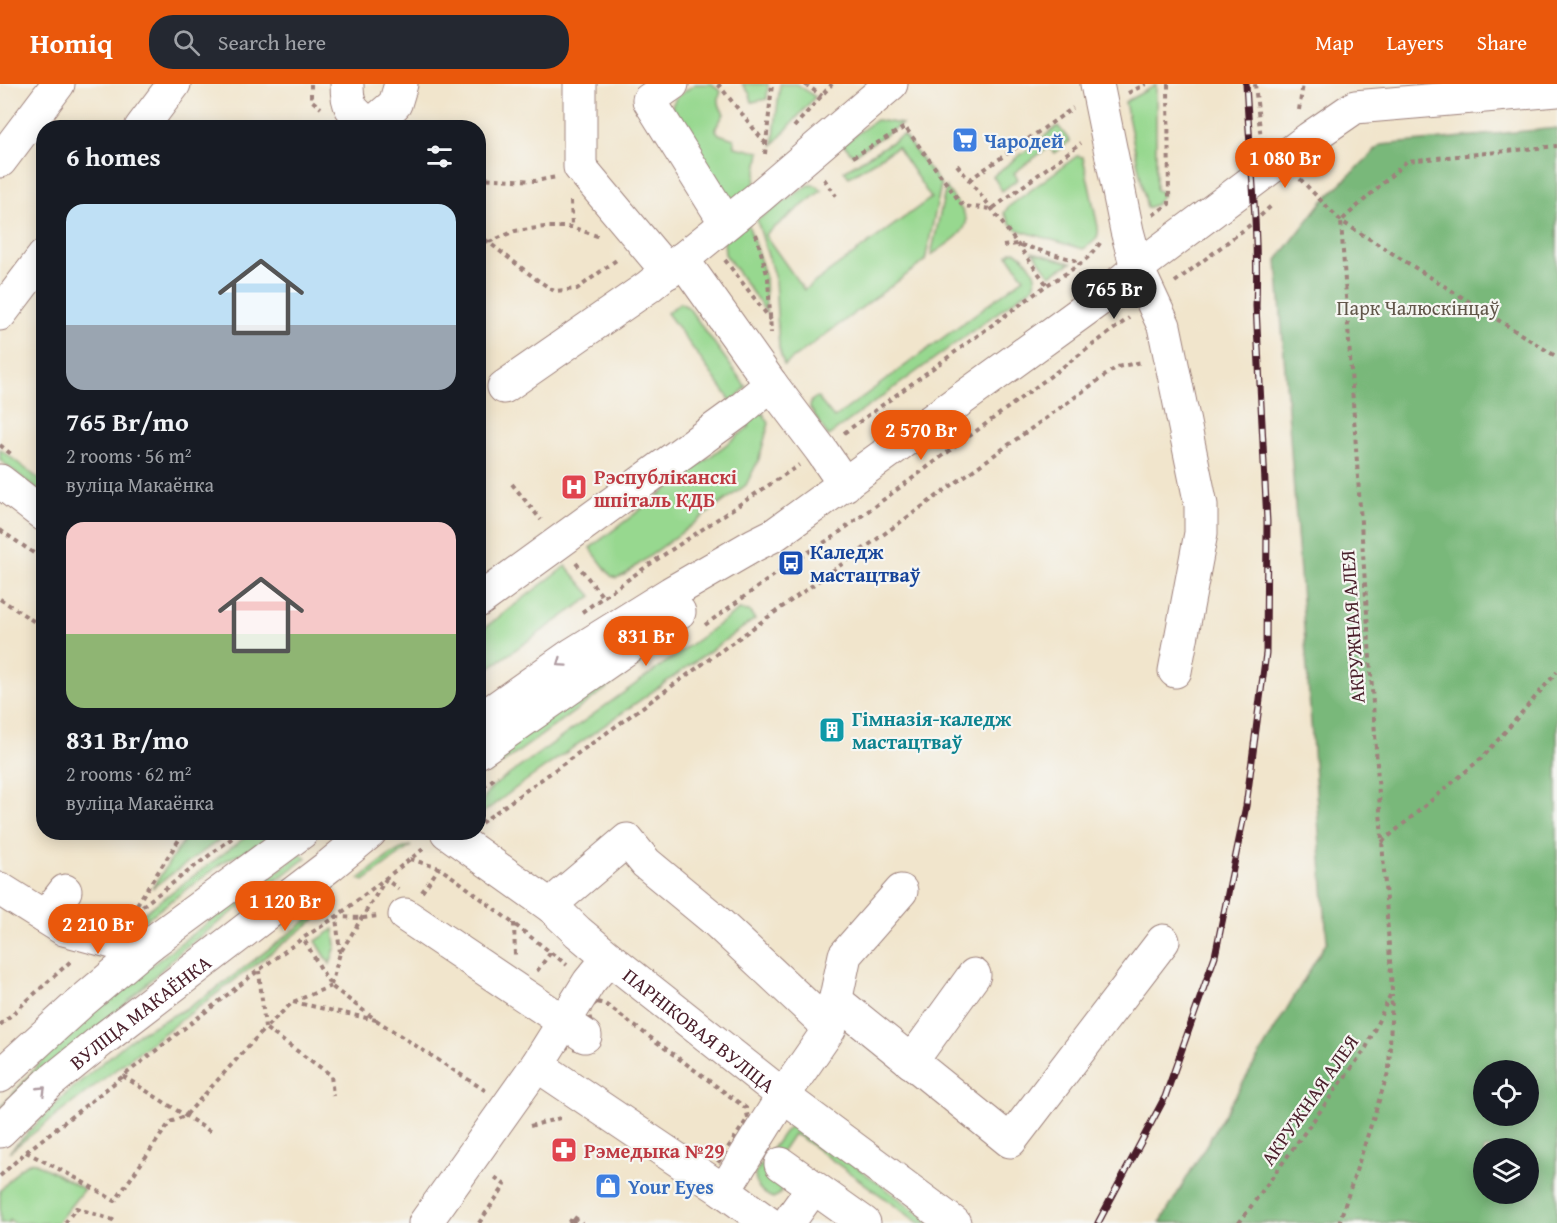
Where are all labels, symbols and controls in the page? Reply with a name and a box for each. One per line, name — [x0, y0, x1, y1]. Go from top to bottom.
search box — [149, 15, 569, 69]
text: Homiq — [30, 22, 113, 63]
icon: search — [170, 26, 203, 59]
text: Search here — [218, 26, 326, 58]
text: Map — [1315, 27, 1354, 58]
text: Layers — [1387, 27, 1444, 58]
text: Share — [1477, 27, 1527, 58]
supermarket icon: Чародей — [950, 125, 980, 155]
place label: Чародей — [984, 126, 1064, 155]
text: 6 homes — [66, 137, 161, 176]
pin: 1 080 Br — [1223, 138, 1347, 189]
icon: filters — [423, 140, 456, 173]
text: 1 080 Br — [1249, 143, 1321, 172]
icon: home — [207, 243, 315, 351]
pin: 765 Br — [1065, 269, 1163, 320]
text: 765 Br — [1085, 274, 1143, 303]
park label: Парк Чалюскінцаў — [1337, 293, 1499, 322]
text: 765 Br/mo — [66, 402, 189, 441]
pin: 2 570 Br — [859, 410, 983, 461]
text: 2 570 Br — [885, 415, 957, 444]
text: 2 rooms · 56 m² — [66, 441, 192, 470]
place label: Рэспубліканскі шпіталь КДБ — [594, 462, 737, 514]
text: вуліца Макаёнка — [66, 470, 214, 499]
hospital icon: Рэспубліканскі шпіталь КДБ — [559, 472, 589, 502]
place label: Каледж мастацтваў — [810, 537, 921, 589]
bus stop icon: Каледж мастацтваў — [776, 548, 806, 578]
street label: АКРУЖНАЯ АЛЕЯ — [1332, 549, 1372, 705]
icon: home — [207, 561, 315, 669]
pin: 831 Br — [597, 616, 695, 667]
text: 831 Br — [617, 621, 675, 650]
one-way arrow — [556, 656, 567, 667]
place label: Гімназія-каледж мастацтваў — [852, 704, 1011, 756]
building icon: Гімназія-каледж мастацтваў — [817, 715, 847, 745]
text: 831 Br/mo — [66, 720, 189, 759]
text: 2 rooms · 62 m² — [66, 759, 192, 788]
text: вуліца Макаёнка — [66, 788, 214, 817]
pin: 1 120 Br — [223, 881, 347, 932]
text: 1 120 Br — [249, 886, 321, 915]
pin: 2 210 Br — [36, 904, 160, 955]
text: 2 210 Br — [62, 909, 134, 938]
street label: ВУЛІЦА МАКАЁНКА — [63, 947, 216, 1076]
street label: ПАРНІКОВАЯ ВУЛІЦА — [617, 960, 782, 1099]
street label: АКРУЖНАЯ АЛЕЯ — [1253, 1029, 1365, 1171]
map controls — [1473, 1060, 1539, 1204]
button: locate — [1473, 1060, 1539, 1126]
one-way arrow — [34, 1087, 45, 1098]
pharmacy icon: Рэмедыка №29 — [549, 1135, 579, 1165]
place label: Рэмедыка №29 — [584, 1136, 725, 1165]
button: layers — [1473, 1138, 1539, 1204]
shop icon: Your Eyes — [593, 1171, 623, 1201]
place label: Your Eyes — [628, 1172, 714, 1201]

